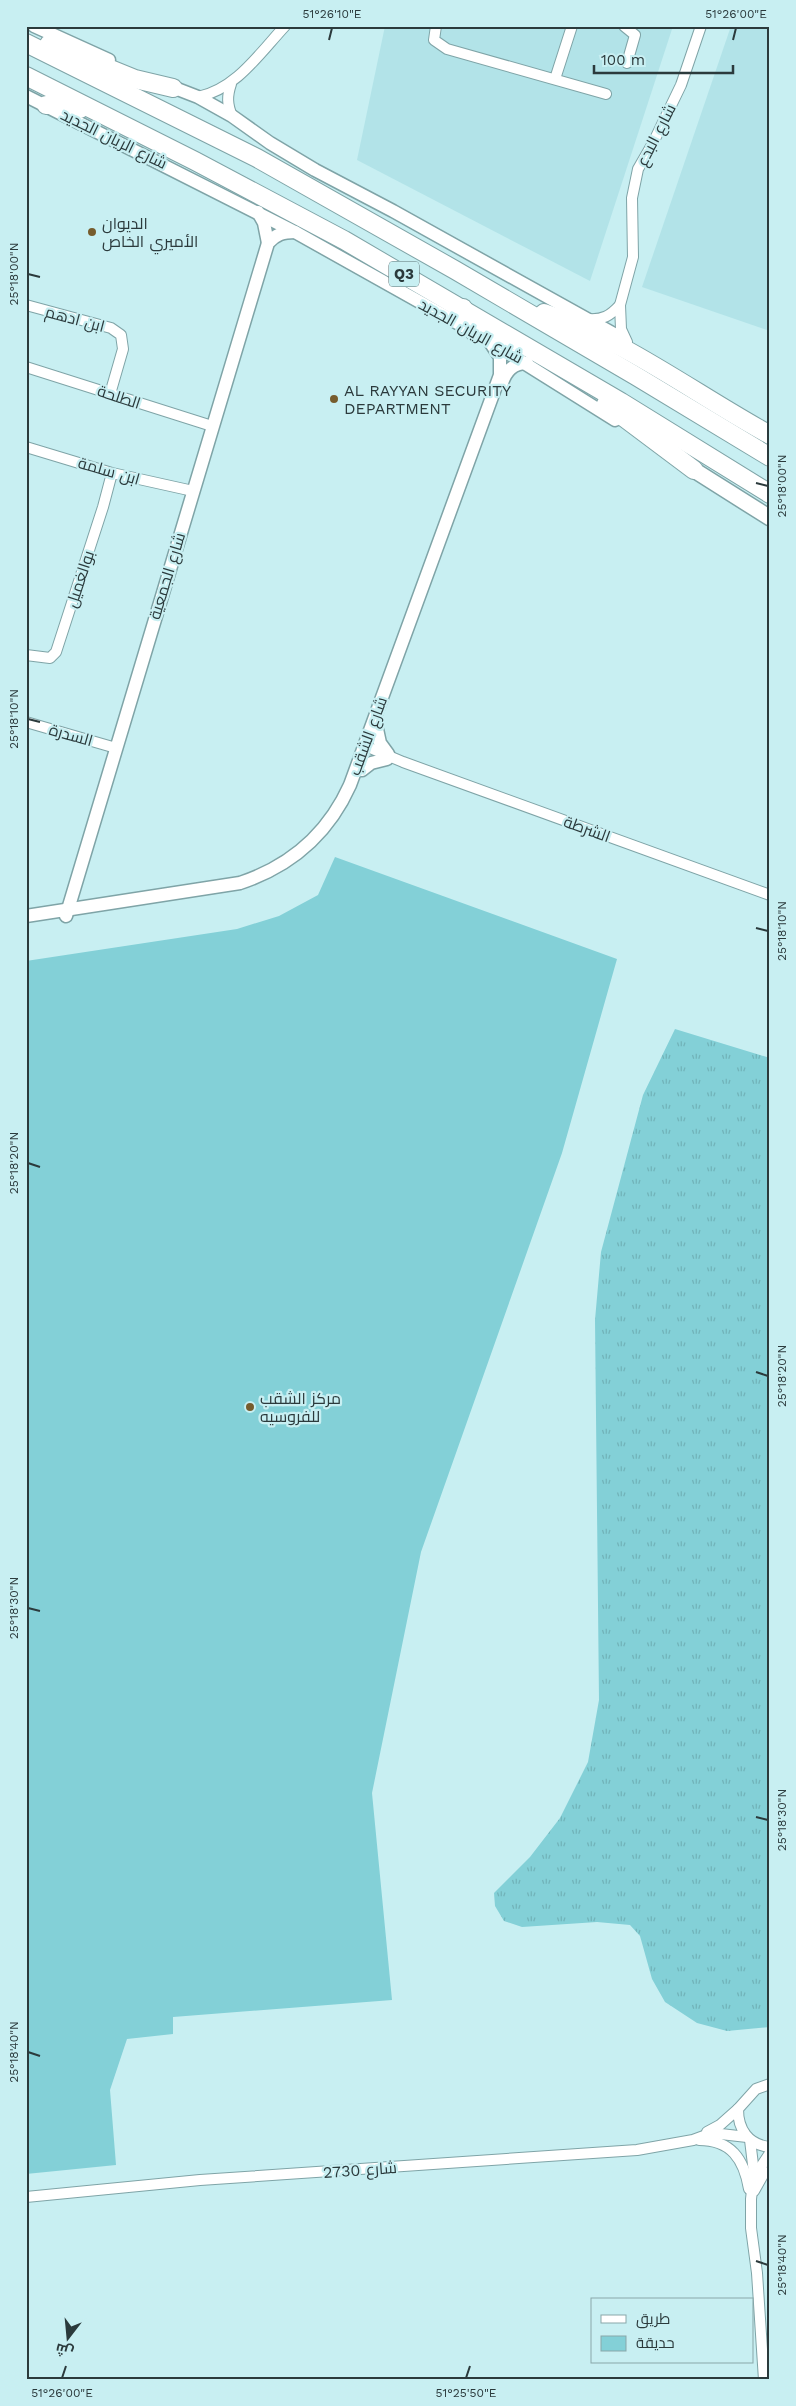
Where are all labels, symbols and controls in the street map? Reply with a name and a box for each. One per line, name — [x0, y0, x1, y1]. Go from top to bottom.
text: 51°26'10"E — [303, 7, 362, 21]
text: 51°26'00"E — [705, 7, 767, 21]
scale bar — [594, 42, 732, 74]
text: 100 m — [601, 51, 645, 69]
street label: شارع البدع — [632, 101, 682, 170]
street label: شارع الريان الجديد — [57, 105, 170, 175]
place label: الديوان الأميري الخاص — [102, 214, 198, 255]
marker: الديوان الأميري الخاص — [86, 226, 98, 238]
text: 25°18'00"N — [7, 243, 21, 305]
road number: Q3 — [389, 262, 419, 286]
street label: شارع الريان الجديد — [415, 295, 526, 369]
street label: ابن ادهم — [43, 302, 107, 338]
street label: الطلحة — [95, 381, 143, 413]
place label: AL RAYYAN SECURITY DEPARTMENT — [344, 381, 511, 418]
marker: AL RAYYAN SECURITY DEPARTMENT — [328, 393, 340, 405]
street label: ابن سلمة — [76, 453, 142, 490]
text: 25°18'00"N — [775, 455, 789, 517]
street label: شارع الجمعية — [145, 530, 191, 622]
street label: بوالغميل — [62, 548, 99, 610]
text: 25°18'10"N — [7, 689, 21, 749]
street label: شارع الشقب — [345, 694, 393, 779]
street label: السدرة — [47, 720, 95, 750]
street label: الشرطة — [561, 812, 613, 846]
text: 25°18'10"N — [775, 901, 789, 961]
text: 25°18'20"N — [7, 1132, 21, 1194]
text: 25°18'20"N — [775, 1345, 789, 1407]
place label: مركز الشقب للفروسيه — [260, 1389, 341, 1426]
marker: مركز الشقب للفروسيه — [244, 1401, 256, 1413]
text: 25°18'30"N — [7, 1577, 21, 1639]
text: 25°18'30"N — [775, 1789, 789, 1851]
text: 25°18'40"N — [7, 2021, 21, 2083]
street label: شارع 2730 — [323, 2158, 398, 2184]
text: 25°18'40"N — [775, 2234, 789, 2296]
legend — [591, 2298, 754, 2364]
text: طريق — [636, 2310, 670, 2329]
north arrow — [42, 2314, 92, 2364]
text: حديقة — [636, 2334, 675, 2352]
text: ش — [54, 2339, 76, 2361]
text: 51°26'00"E — [31, 2386, 93, 2400]
text: 51°25'50"E — [436, 2386, 497, 2400]

